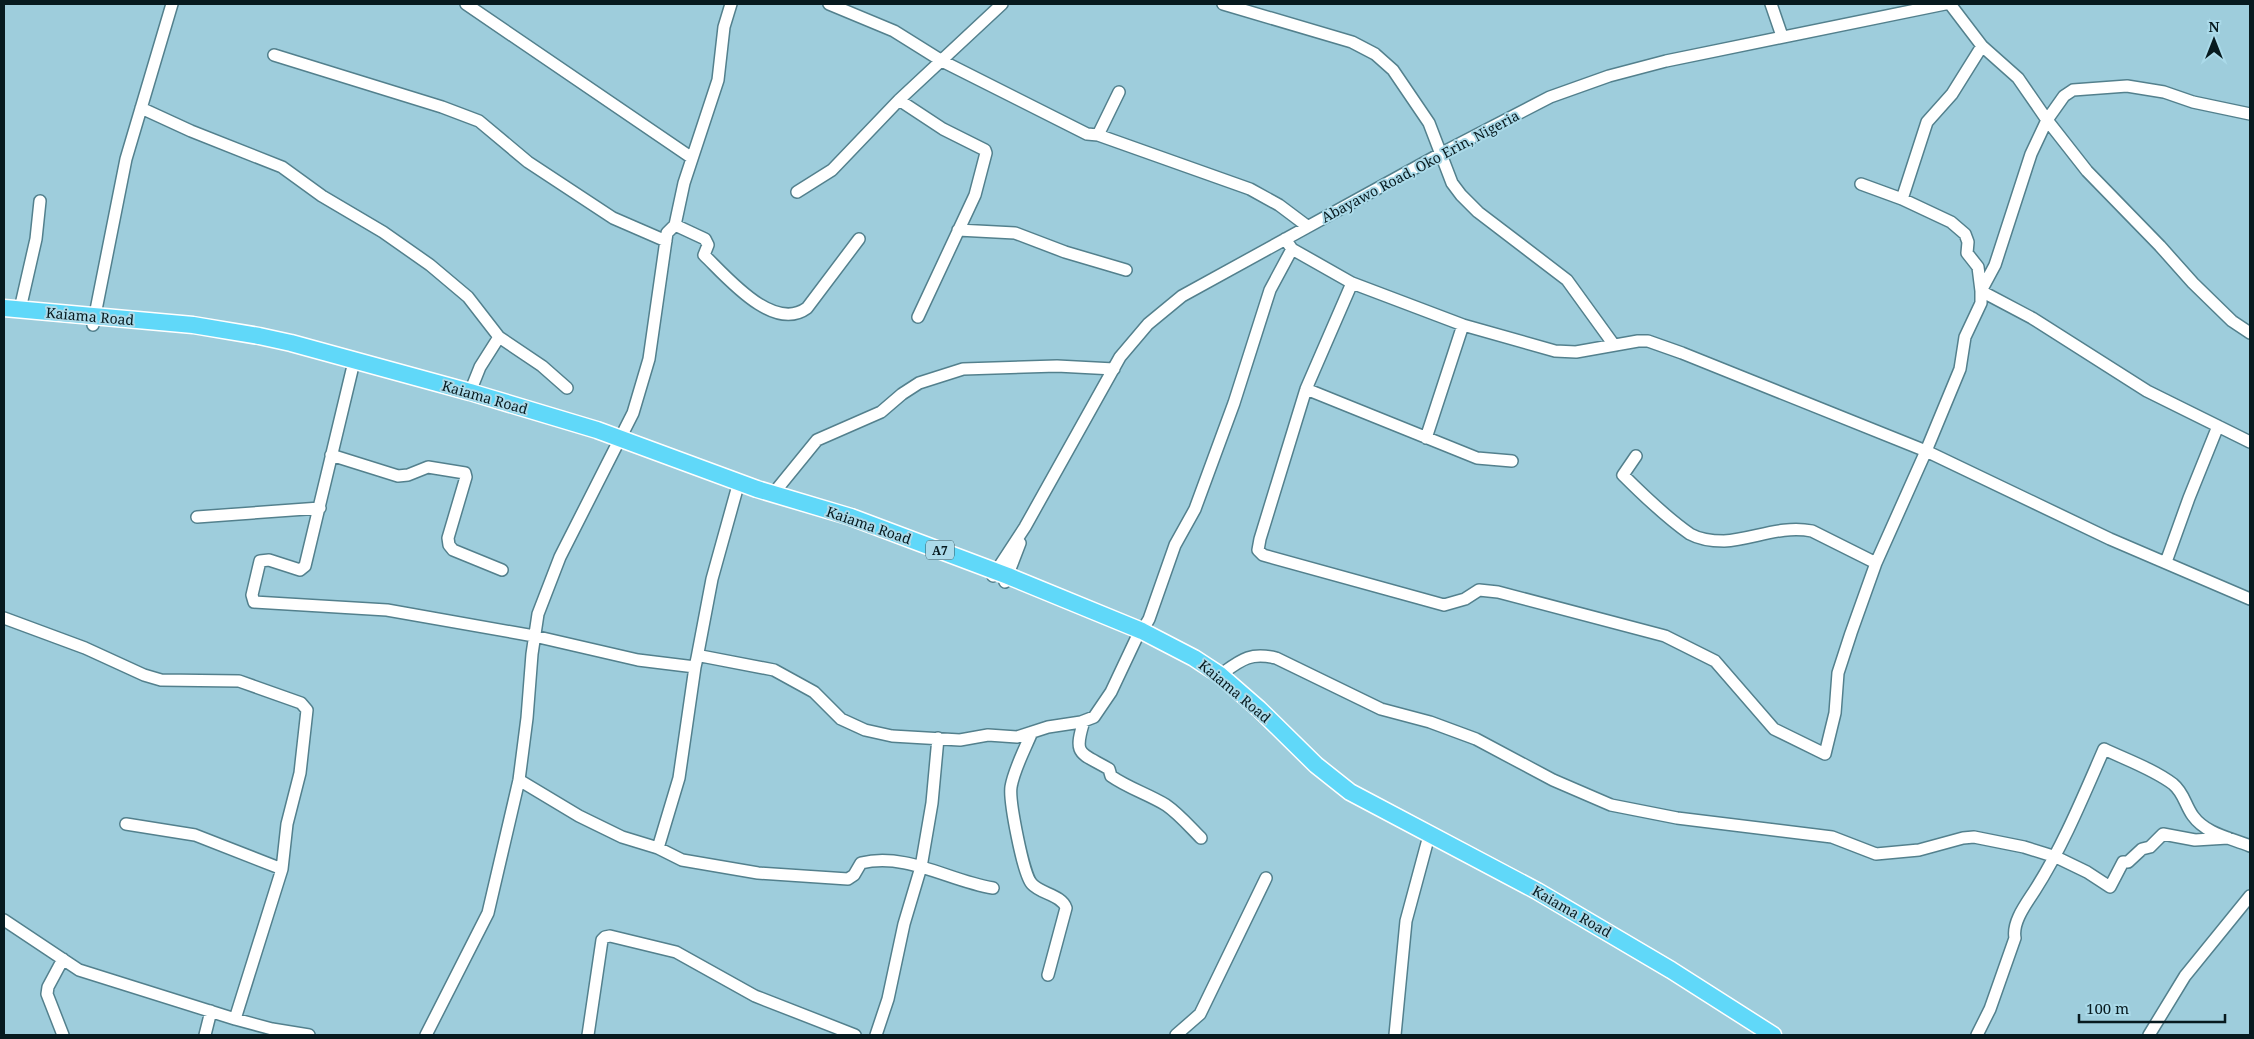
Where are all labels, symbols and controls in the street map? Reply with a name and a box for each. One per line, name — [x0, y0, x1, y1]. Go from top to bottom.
north arrow — [2189, 15, 2239, 65]
text: N — [2208, 17, 2220, 36]
street label: Abayawo Road, Oko Erin, Nigeria — [1318, 106, 1522, 226]
street label: Kaiama Road — [45, 303, 135, 329]
street label: Kaiama Road — [440, 376, 531, 418]
street label: Kaiama Road — [824, 502, 914, 549]
road number: A7 — [926, 540, 954, 560]
street label: Kaiama Road — [1195, 655, 1275, 727]
street label: Kaiama Road — [1529, 881, 1615, 942]
scale bar — [2079, 992, 2225, 1024]
text: 100 m — [2086, 998, 2129, 1018]

